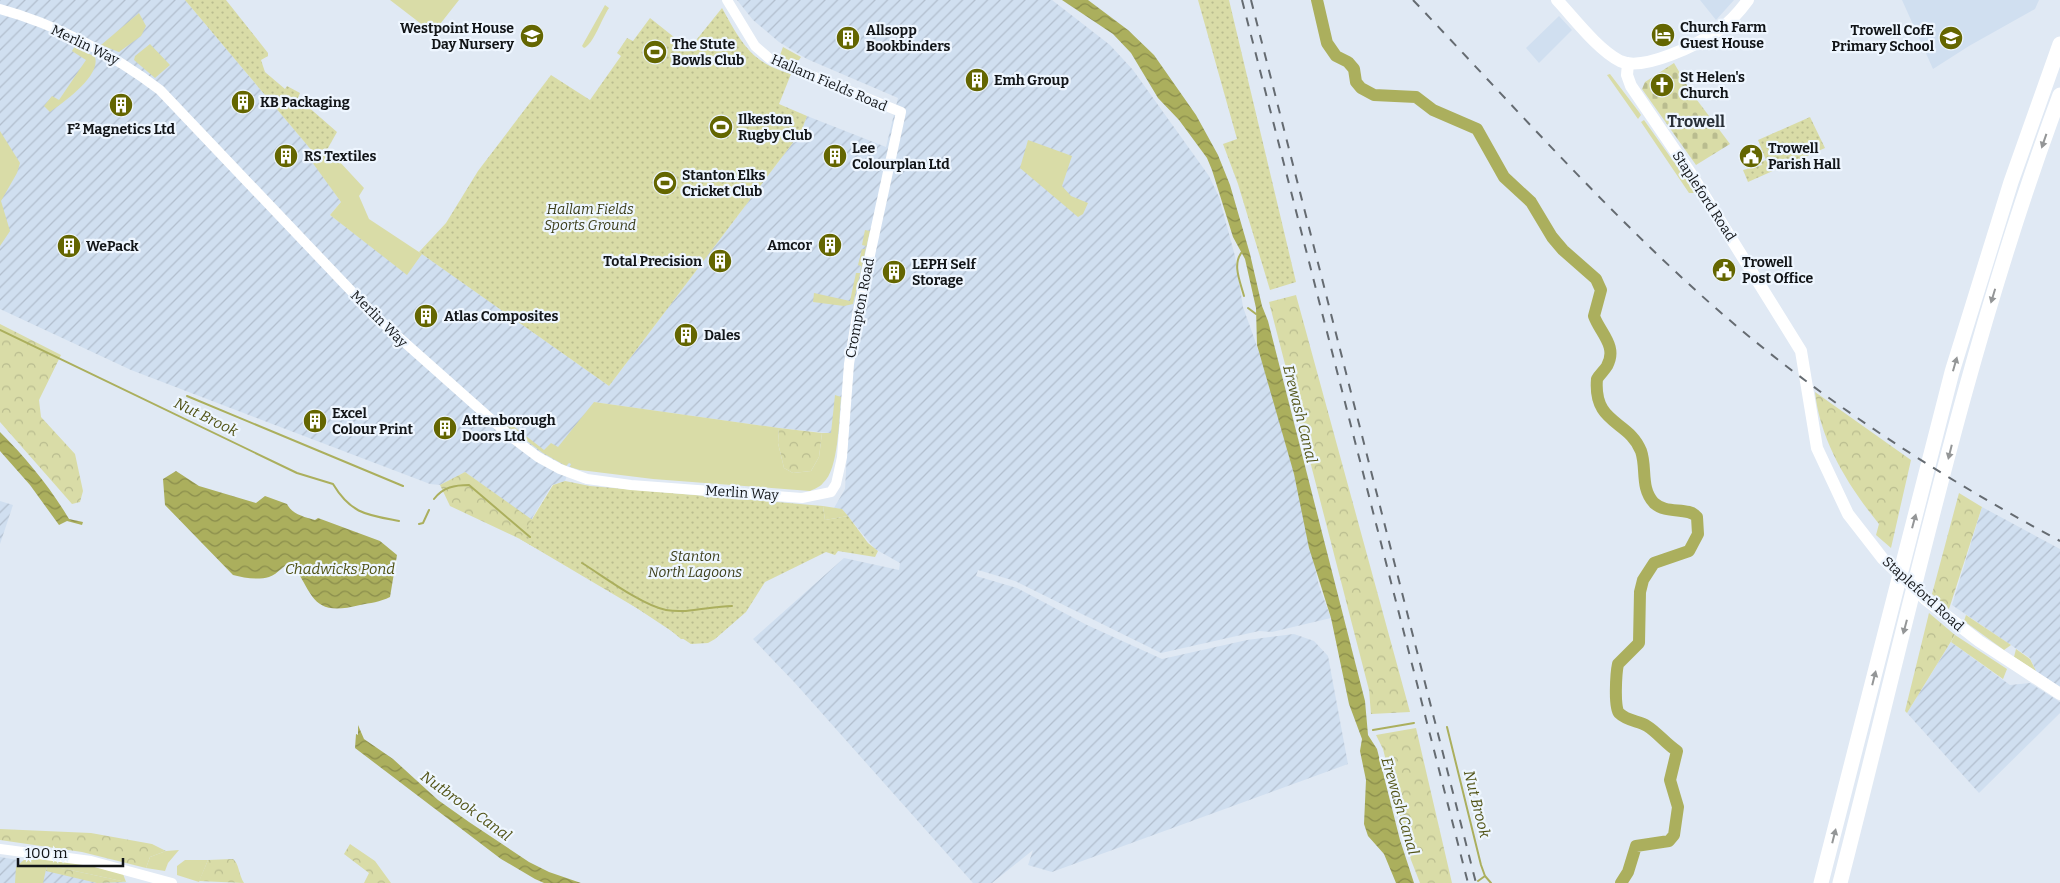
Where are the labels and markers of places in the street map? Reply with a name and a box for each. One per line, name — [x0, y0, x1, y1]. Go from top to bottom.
place label: Church Farm Guest House — [1680, 19, 1767, 52]
place label: Westpoint House Day Nursery — [400, 20, 514, 53]
place label: Allsopp Bookbinders — [866, 22, 951, 55]
hotel icon: Church Farm Guest House — [1650, 22, 1676, 48]
place label: Trowell CofE Primary School — [1831, 22, 1935, 55]
school or university icon: Westpoint House Day Nursery — [519, 23, 545, 49]
building icon: Allsopp Bookbinders — [835, 25, 861, 51]
school or university icon: Trowell CofE Primary School — [1938, 25, 1964, 51]
place label: The Stute Bowls Club — [672, 36, 744, 69]
sports icon: The Stute Bowls Club — [642, 39, 668, 65]
building icon: Emh Group — [964, 67, 990, 93]
place label: St Helen's Church — [1680, 69, 1745, 102]
place label: Emh Group — [994, 72, 1069, 89]
church icon: St Helen's Church — [1649, 72, 1675, 98]
building icon: KB Packaging — [230, 89, 256, 115]
building icon: F² Magnetics Ltd — [108, 92, 134, 118]
place label: KB Packaging — [260, 94, 350, 111]
place label: Ilkeston Rugby Club — [738, 111, 812, 144]
sports icon: Ilkeston Rugby Club — [708, 114, 734, 140]
place label: F² Magnetics Ltd — [67, 121, 176, 138]
place label: Lee Colourplan Ltd — [852, 140, 950, 173]
place label: Trowell Parish Hall — [1768, 140, 1841, 173]
building icon: RS Textiles — [273, 143, 299, 169]
building icon: Lee Colourplan Ltd — [822, 143, 848, 169]
public building icon: Trowell Parish Hall — [1738, 143, 1764, 169]
place label: RS Textiles — [304, 148, 376, 165]
place label: Stanton Elks Cricket Club — [682, 167, 765, 200]
sports icon: Stanton Elks Cricket Club — [652, 170, 678, 196]
building icon: Amcor — [817, 232, 843, 258]
building icon: WePack — [56, 233, 82, 259]
place label: Amcor — [767, 237, 812, 254]
place label: WePack — [86, 238, 139, 255]
building icon: Total Precision — [707, 248, 733, 274]
place label: Total Precision — [603, 253, 702, 270]
place label: Trowell Post Office — [1742, 254, 1814, 287]
place label: LEPH Self Storage — [912, 256, 976, 289]
public building icon: Trowell Post Office — [1711, 257, 1737, 283]
building icon: LEPH Self Storage — [881, 259, 907, 285]
building icon: Atlas Composites — [413, 303, 439, 329]
place label: Atlas Composites — [444, 308, 559, 325]
building icon: Dales — [673, 322, 699, 348]
place label: Dales — [704, 327, 741, 344]
place label: Excel Colour Print — [332, 405, 413, 438]
building icon: Excel Colour Print — [302, 408, 328, 434]
place label: Attenborough Doors Ltd — [462, 412, 556, 445]
building icon: Attenborough Doors Ltd — [432, 415, 458, 441]

